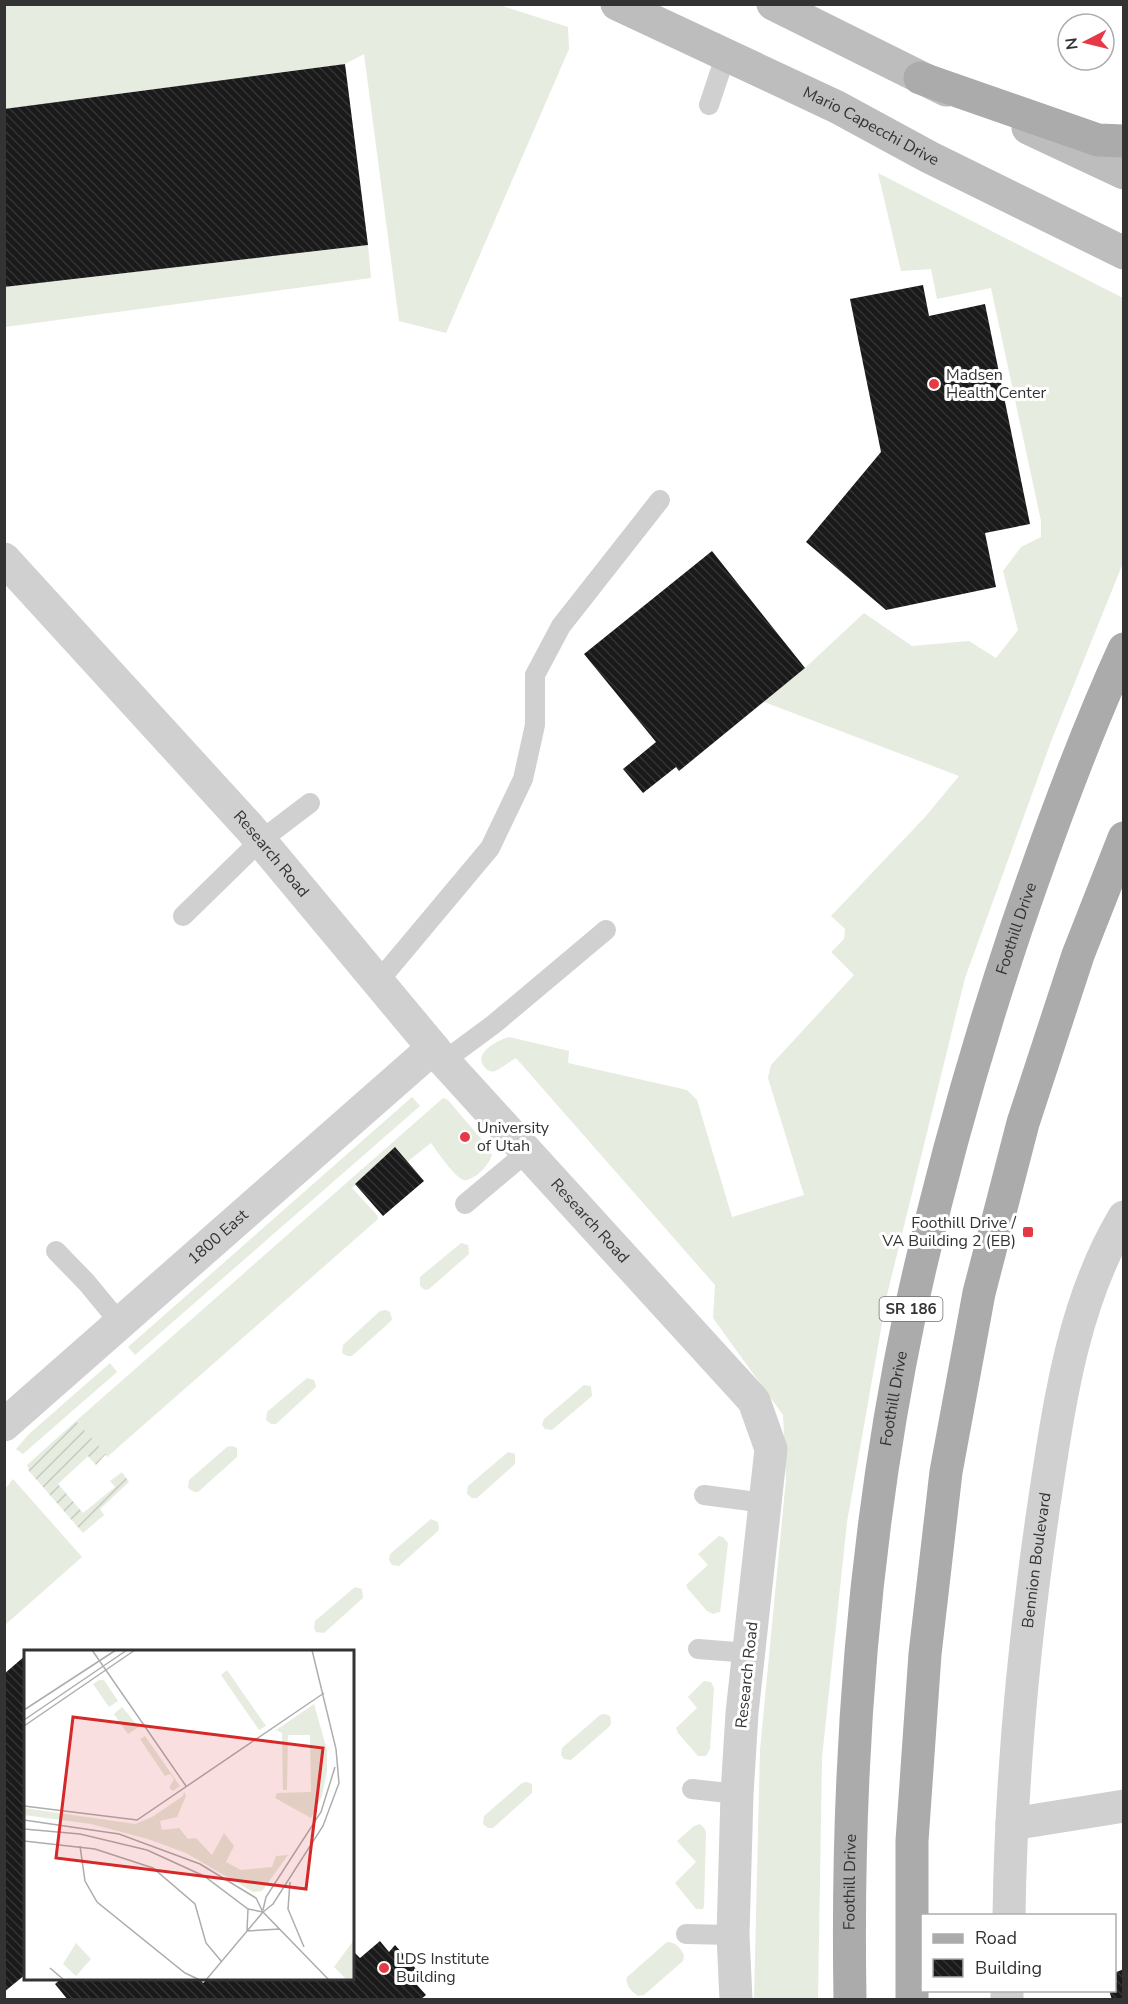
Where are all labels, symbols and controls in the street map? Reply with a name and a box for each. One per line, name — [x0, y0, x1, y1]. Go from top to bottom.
north arrow — [1056, 12, 1116, 72]
text: N — [1060, 36, 1084, 51]
street label: Mario Capecchi Drive — [799, 82, 943, 171]
place label: Madsen Health Center — [946, 364, 1046, 404]
marker: Madsen Health Center — [927, 377, 941, 391]
street label: Research Road — [228, 806, 314, 902]
street label: Foothill Drive — [991, 880, 1042, 978]
place label: University of Utah — [477, 1117, 550, 1157]
marker: University of Utah — [458, 1130, 472, 1144]
street label: Research Road — [545, 1174, 634, 1268]
street label: 1800 East — [183, 1204, 253, 1269]
place label: Foothill Drive / VA Building 2 (EB) — [881, 1212, 1016, 1252]
marker: Foothill Drive / VA Building 2 (EB) — [1021, 1225, 1035, 1239]
road number: SR 186 — [880, 1297, 942, 1321]
street label: Foothill Drive — [875, 1349, 913, 1448]
street label: Bennion Boulevard — [1017, 1491, 1057, 1629]
street label: Research Road — [730, 1621, 764, 1729]
inset map — [24, 1650, 354, 1980]
street label: Foothill Drive — [838, 1834, 862, 1930]
legend — [921, 1914, 1116, 1992]
text: Road — [975, 1926, 1017, 1950]
place label: LDS Institute Building — [396, 1948, 489, 1988]
text: Building — [975, 1956, 1042, 1980]
marker: LDS Institute Building — [377, 1961, 391, 1975]

